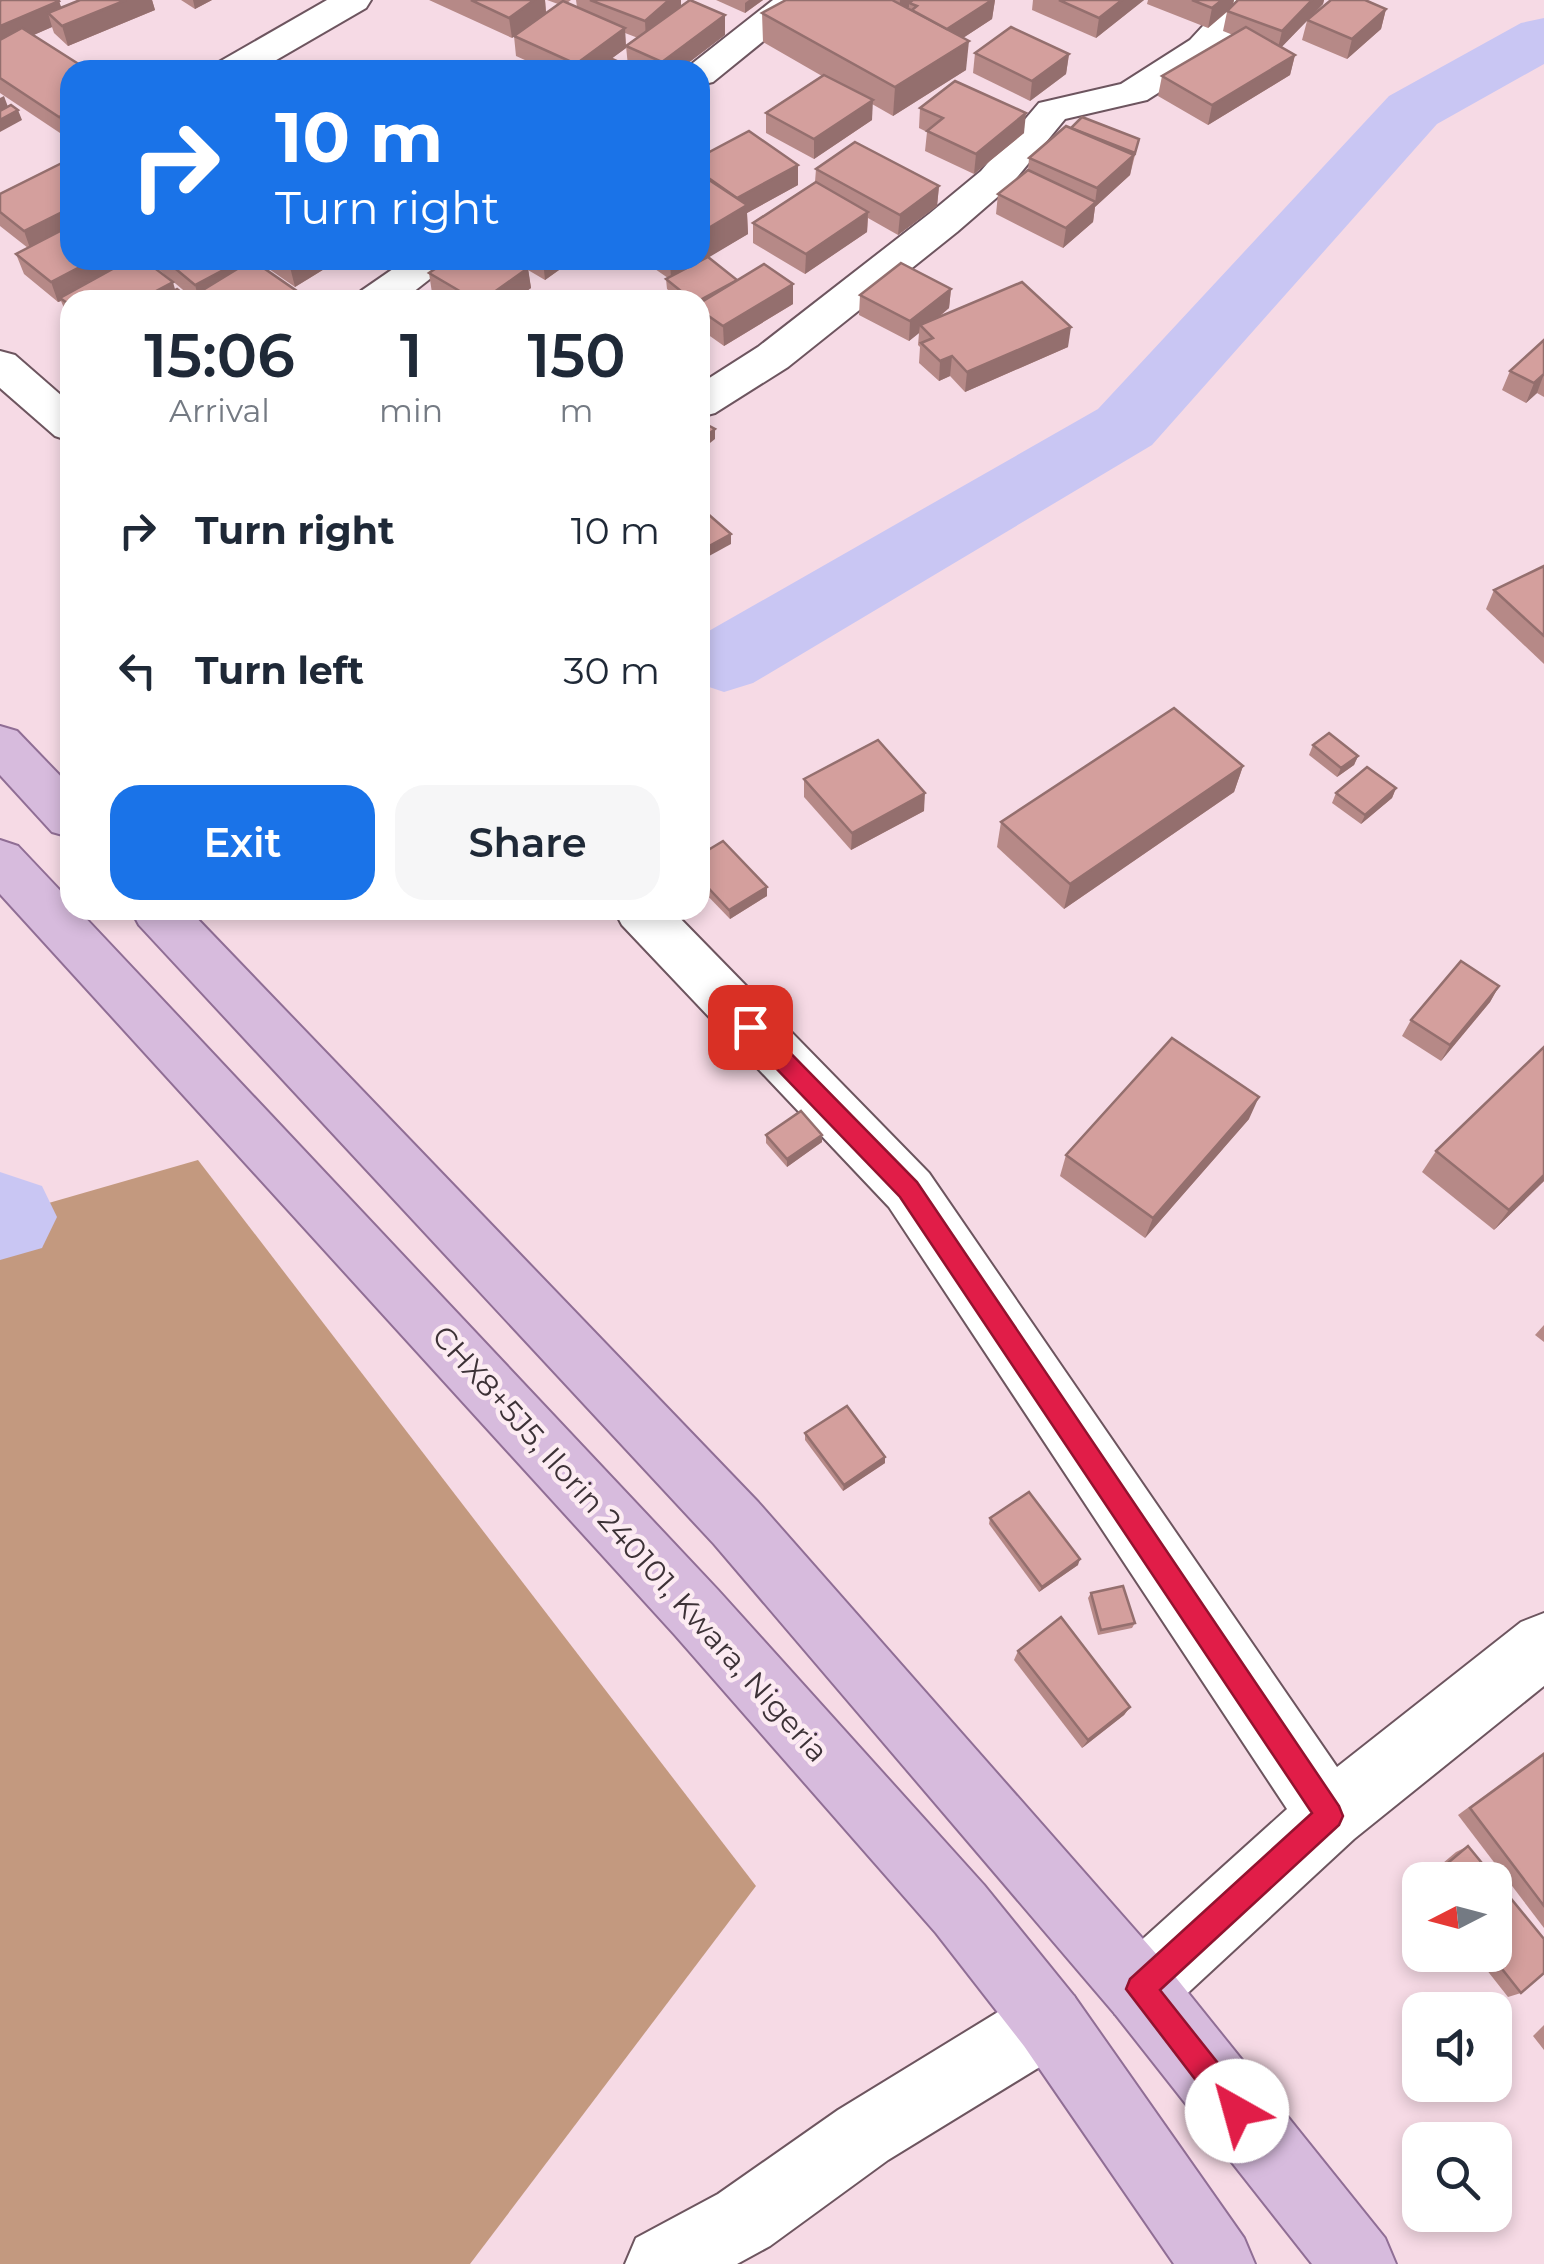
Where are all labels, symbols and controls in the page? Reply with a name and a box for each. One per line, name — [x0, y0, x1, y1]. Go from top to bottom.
text: 10 m — [275, 94, 443, 180]
icon: right — [110, 100, 240, 230]
text: Turn right — [275, 180, 500, 235]
text: 15:06 — [144, 319, 295, 392]
text: 1 — [400, 319, 423, 392]
text: 150 — [527, 319, 626, 392]
text: Arrival — [169, 391, 270, 430]
text: min — [379, 391, 443, 430]
text: m — [560, 391, 594, 430]
icon: right — [110, 503, 165, 558]
text: Turn right — [195, 507, 394, 554]
text: 10 m — [571, 507, 660, 554]
icon: left — [110, 643, 165, 698]
text: Turn left — [195, 647, 364, 694]
text: 30 m — [563, 647, 660, 694]
button: Exit — [110, 785, 375, 900]
button: Share — [395, 785, 660, 900]
pin — [708, 985, 793, 1070]
icon: arrive — [723, 1000, 778, 1055]
street label: CHX8+5J5, Ilorin 240101, Kwara, Nigeria — [424, 1318, 836, 1769]
north arrow — [1402, 1862, 1512, 1972]
map controls — [1402, 1862, 1512, 2232]
button: sound — [1402, 1992, 1512, 2102]
position arrow — [1185, 2059, 1289, 2163]
button: search — [1402, 2122, 1512, 2232]

